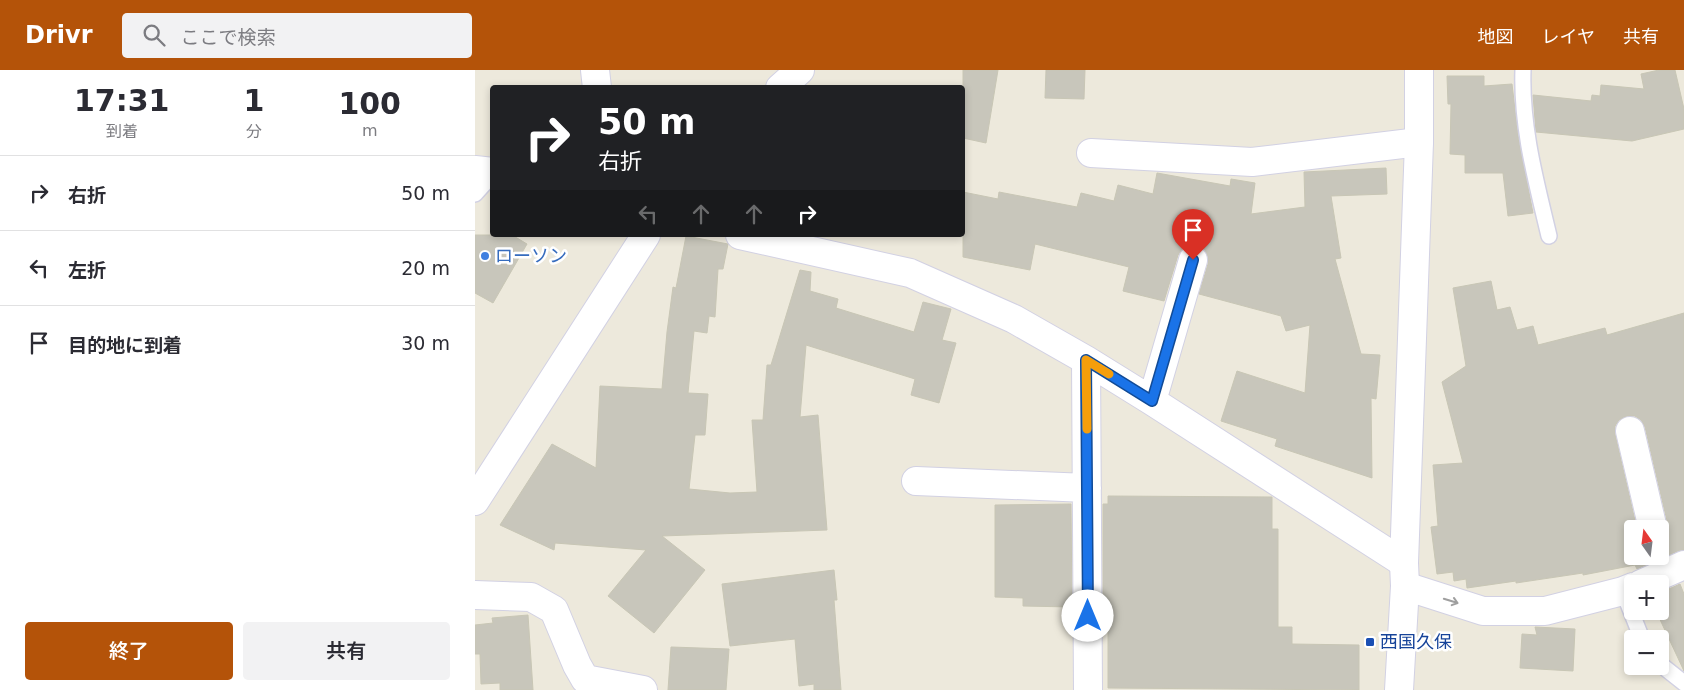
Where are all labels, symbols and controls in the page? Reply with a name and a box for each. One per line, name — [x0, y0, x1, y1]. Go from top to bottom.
search box — [122, 13, 472, 58]
text: Drivr — [25, 21, 92, 49]
icon: search — [140, 21, 168, 49]
text: ここで検索 — [180, 26, 275, 48]
text: 地図 — [1478, 26, 1514, 47]
text: レイヤ — [1542, 26, 1595, 47]
text: 共有 — [1623, 26, 1659, 47]
text: 17:31 — [74, 83, 170, 118]
text: 1 — [244, 83, 264, 118]
text: 100 — [338, 86, 401, 121]
text: 50 m — [598, 102, 695, 142]
icon: right — [515, 105, 580, 170]
text: m — [362, 121, 377, 140]
text: 到着 — [106, 122, 138, 141]
text: 分 — [246, 122, 262, 141]
text: 右折 — [598, 149, 642, 174]
icon: right — [25, 179, 53, 207]
text: 50 m — [401, 182, 450, 204]
text: 右折 — [68, 184, 106, 206]
icon: left — [634, 200, 662, 228]
icon: ahead — [687, 200, 715, 228]
icon: ahead — [740, 200, 768, 228]
icon: right — [793, 200, 821, 228]
pin — [1172, 209, 1214, 260]
icon: arrive — [1179, 216, 1207, 244]
place label: ローソン — [495, 245, 567, 266]
marker: ローソン — [479, 250, 491, 262]
icon: left — [25, 254, 53, 282]
text: 20 m — [401, 257, 450, 279]
text: 左折 — [68, 259, 106, 281]
icon: arrive — [25, 329, 53, 357]
text: 30 m — [401, 332, 450, 354]
text: 目的地に到着 — [68, 334, 182, 356]
north arrow — [1624, 520, 1669, 565]
map controls — [1624, 520, 1669, 675]
button: + — [1624, 575, 1669, 620]
position arrow — [1061, 589, 1113, 641]
one-way arrow — [1443, 596, 1459, 606]
button: 終了 — [25, 622, 233, 680]
button: 共有 — [243, 622, 450, 680]
button: − — [1624, 630, 1669, 675]
place label: 西国久保 — [1380, 631, 1452, 652]
marker: 西国久保 — [1364, 636, 1376, 648]

